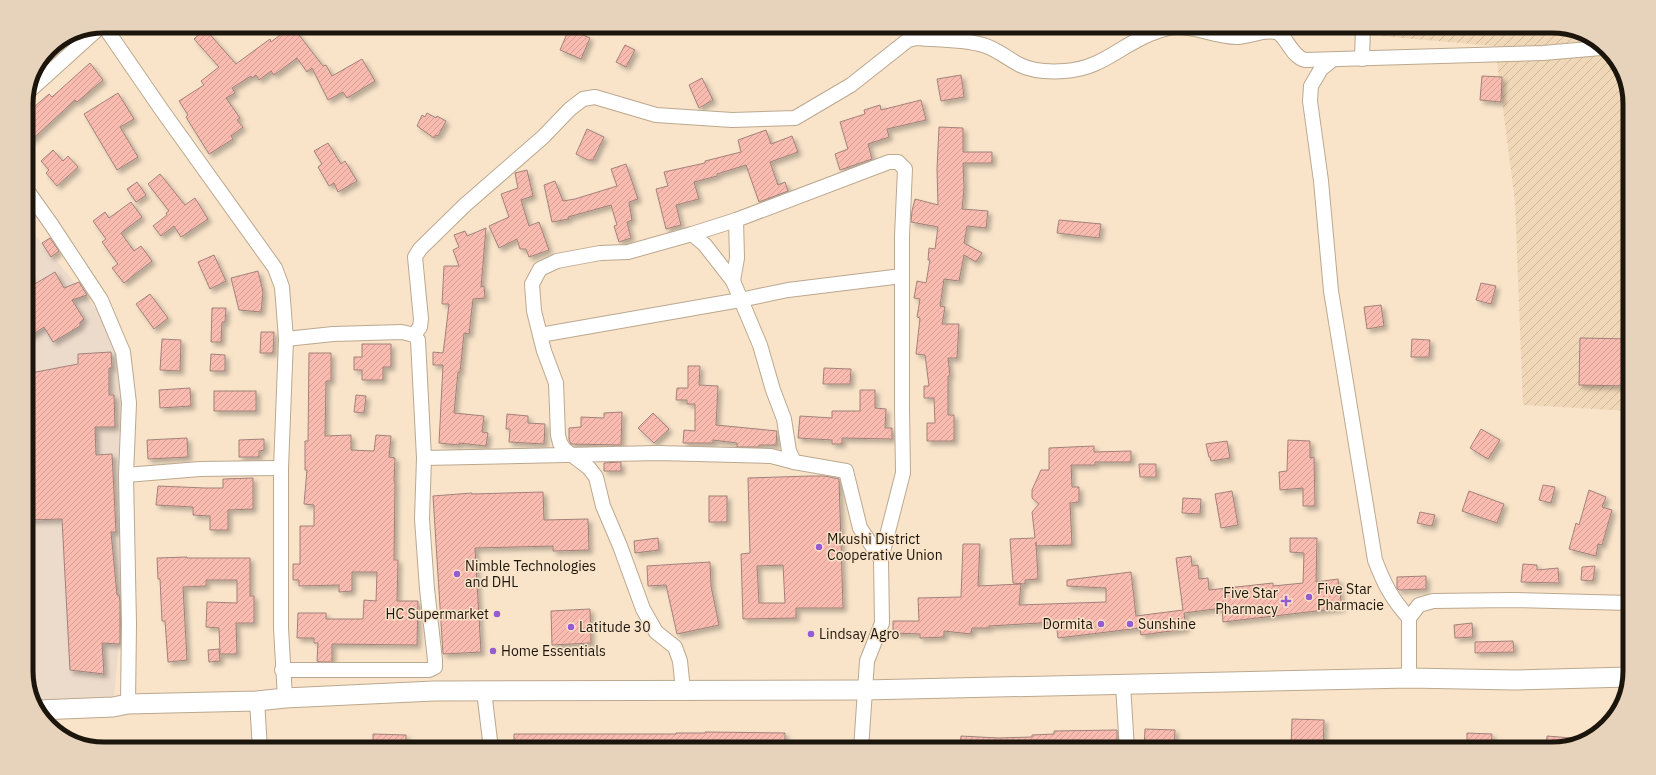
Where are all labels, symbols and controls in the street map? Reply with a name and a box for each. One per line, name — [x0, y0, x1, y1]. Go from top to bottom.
place label: Mkushi District Cooperative Union — [827, 530, 943, 564]
marker: Mkushi District Cooperative Union — [814, 542, 824, 552]
place label: Nimble Technologies and DHL — [465, 557, 596, 591]
marker: Nimble Technologies and DHL — [452, 569, 462, 579]
place label: Five Star Pharmacie — [1317, 580, 1384, 614]
place label: Five Star Pharmacy — [1215, 584, 1278, 618]
marker: Five Star Pharmacie — [1304, 592, 1314, 602]
marker: Five Star Pharmacy — [1281, 596, 1291, 606]
place label: HC Supermarket — [385, 605, 489, 623]
marker: HC Supermarket — [492, 609, 502, 619]
place label: Dormita — [1043, 615, 1094, 633]
place label: Sunshine — [1138, 615, 1196, 633]
place label: Latitude 30 — [579, 618, 651, 636]
marker: Dormita — [1096, 619, 1106, 629]
marker: Sunshine — [1125, 619, 1135, 629]
marker: Latitude 30 — [566, 622, 576, 632]
place label: Lindsay Agro — [819, 625, 900, 643]
marker: Lindsay Agro — [806, 629, 816, 639]
place label: Home Essentials — [501, 642, 606, 660]
marker: Home Essentials — [488, 646, 498, 656]

